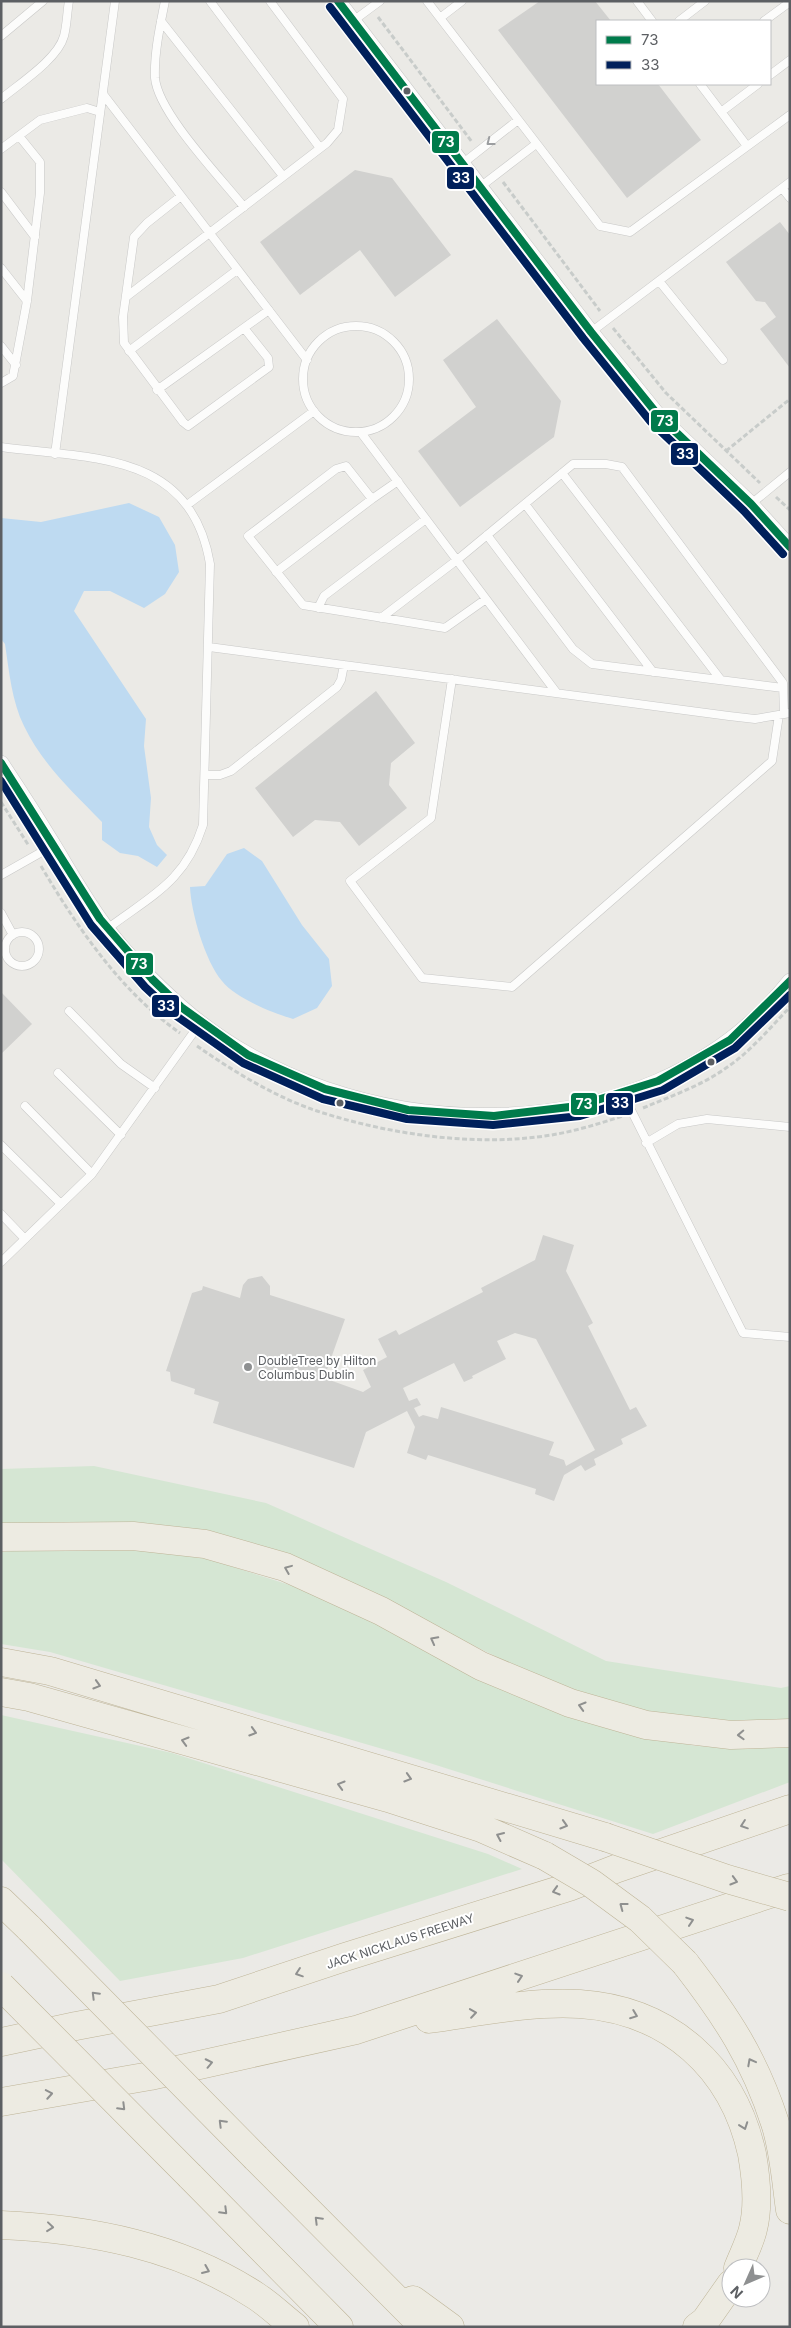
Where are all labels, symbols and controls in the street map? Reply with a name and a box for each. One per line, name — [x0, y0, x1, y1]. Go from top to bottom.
legend — [596, 20, 771, 85]
text: 73 — [641, 30, 659, 49]
text: 33 — [641, 55, 660, 74]
unlabelled marker — [402, 86, 412, 96]
line badge: 73 — [431, 130, 460, 154]
text: 73 — [438, 133, 454, 150]
one-way arrow — [486, 136, 496, 145]
line badge: 33 — [446, 166, 475, 190]
text: 33 — [452, 169, 470, 186]
line badge: 73 — [650, 409, 679, 433]
text: 73 — [657, 412, 673, 429]
line badge: 33 — [670, 442, 699, 466]
text: 33 — [676, 445, 694, 462]
line badge: 73 — [125, 952, 154, 976]
text: 73 — [131, 955, 147, 972]
line badge: 33 — [151, 994, 180, 1018]
text: 33 — [157, 997, 175, 1014]
unlabelled marker — [706, 1057, 716, 1067]
line badge: 73 — [570, 1092, 598, 1116]
line badge: 33 — [605, 1092, 634, 1116]
text: 33 — [611, 1094, 629, 1111]
text: 73 — [576, 1095, 592, 1112]
unlabelled marker — [335, 1098, 345, 1108]
place label: DoubleTree by Hilton Columbus Dublin — [258, 1353, 376, 1382]
marker: DoubleTree by Hilton Columbus Dublin — [242, 1361, 254, 1373]
one-way arrow — [284, 1564, 293, 1575]
one-way arrow — [430, 1636, 439, 1646]
one-way arrow — [92, 1680, 100, 1690]
one-way arrow — [578, 1702, 586, 1712]
one-way arrow — [248, 1726, 256, 1736]
one-way arrow — [737, 1729, 745, 1740]
one-way arrow — [180, 1736, 189, 1747]
one-way arrow — [404, 1773, 412, 1783]
one-way arrow — [337, 1780, 346, 1791]
one-way arrow — [559, 1819, 568, 1829]
one-way arrow — [740, 1819, 748, 1829]
one-way arrow — [496, 1832, 505, 1843]
one-way arrow — [729, 1876, 738, 1886]
one-way arrow — [553, 1886, 561, 1896]
one-way arrow — [620, 1904, 629, 1912]
street label: JACK NICKLAUS FREEWAY — [324, 1910, 476, 1972]
one-way arrow — [685, 1917, 694, 1927]
one-way arrow — [296, 1967, 304, 1977]
one-way arrow — [514, 1972, 522, 1982]
one-way arrow — [92, 1992, 101, 2001]
one-way arrow — [470, 2008, 478, 2019]
one-way arrow — [629, 2009, 638, 2019]
one-way arrow — [204, 2058, 213, 2069]
one-way arrow — [747, 2058, 757, 2067]
one-way arrow — [45, 2089, 54, 2099]
one-way arrow — [116, 2102, 125, 2111]
one-way arrow — [219, 2120, 228, 2129]
one-way arrow — [738, 2121, 748, 2130]
one-way arrow — [218, 2205, 227, 2214]
one-way arrow — [315, 2217, 324, 2226]
one-way arrow — [46, 2222, 54, 2233]
north arrow — [721, 2258, 771, 2308]
one-way arrow — [201, 2263, 210, 2274]
text: N — [727, 2283, 746, 2302]

